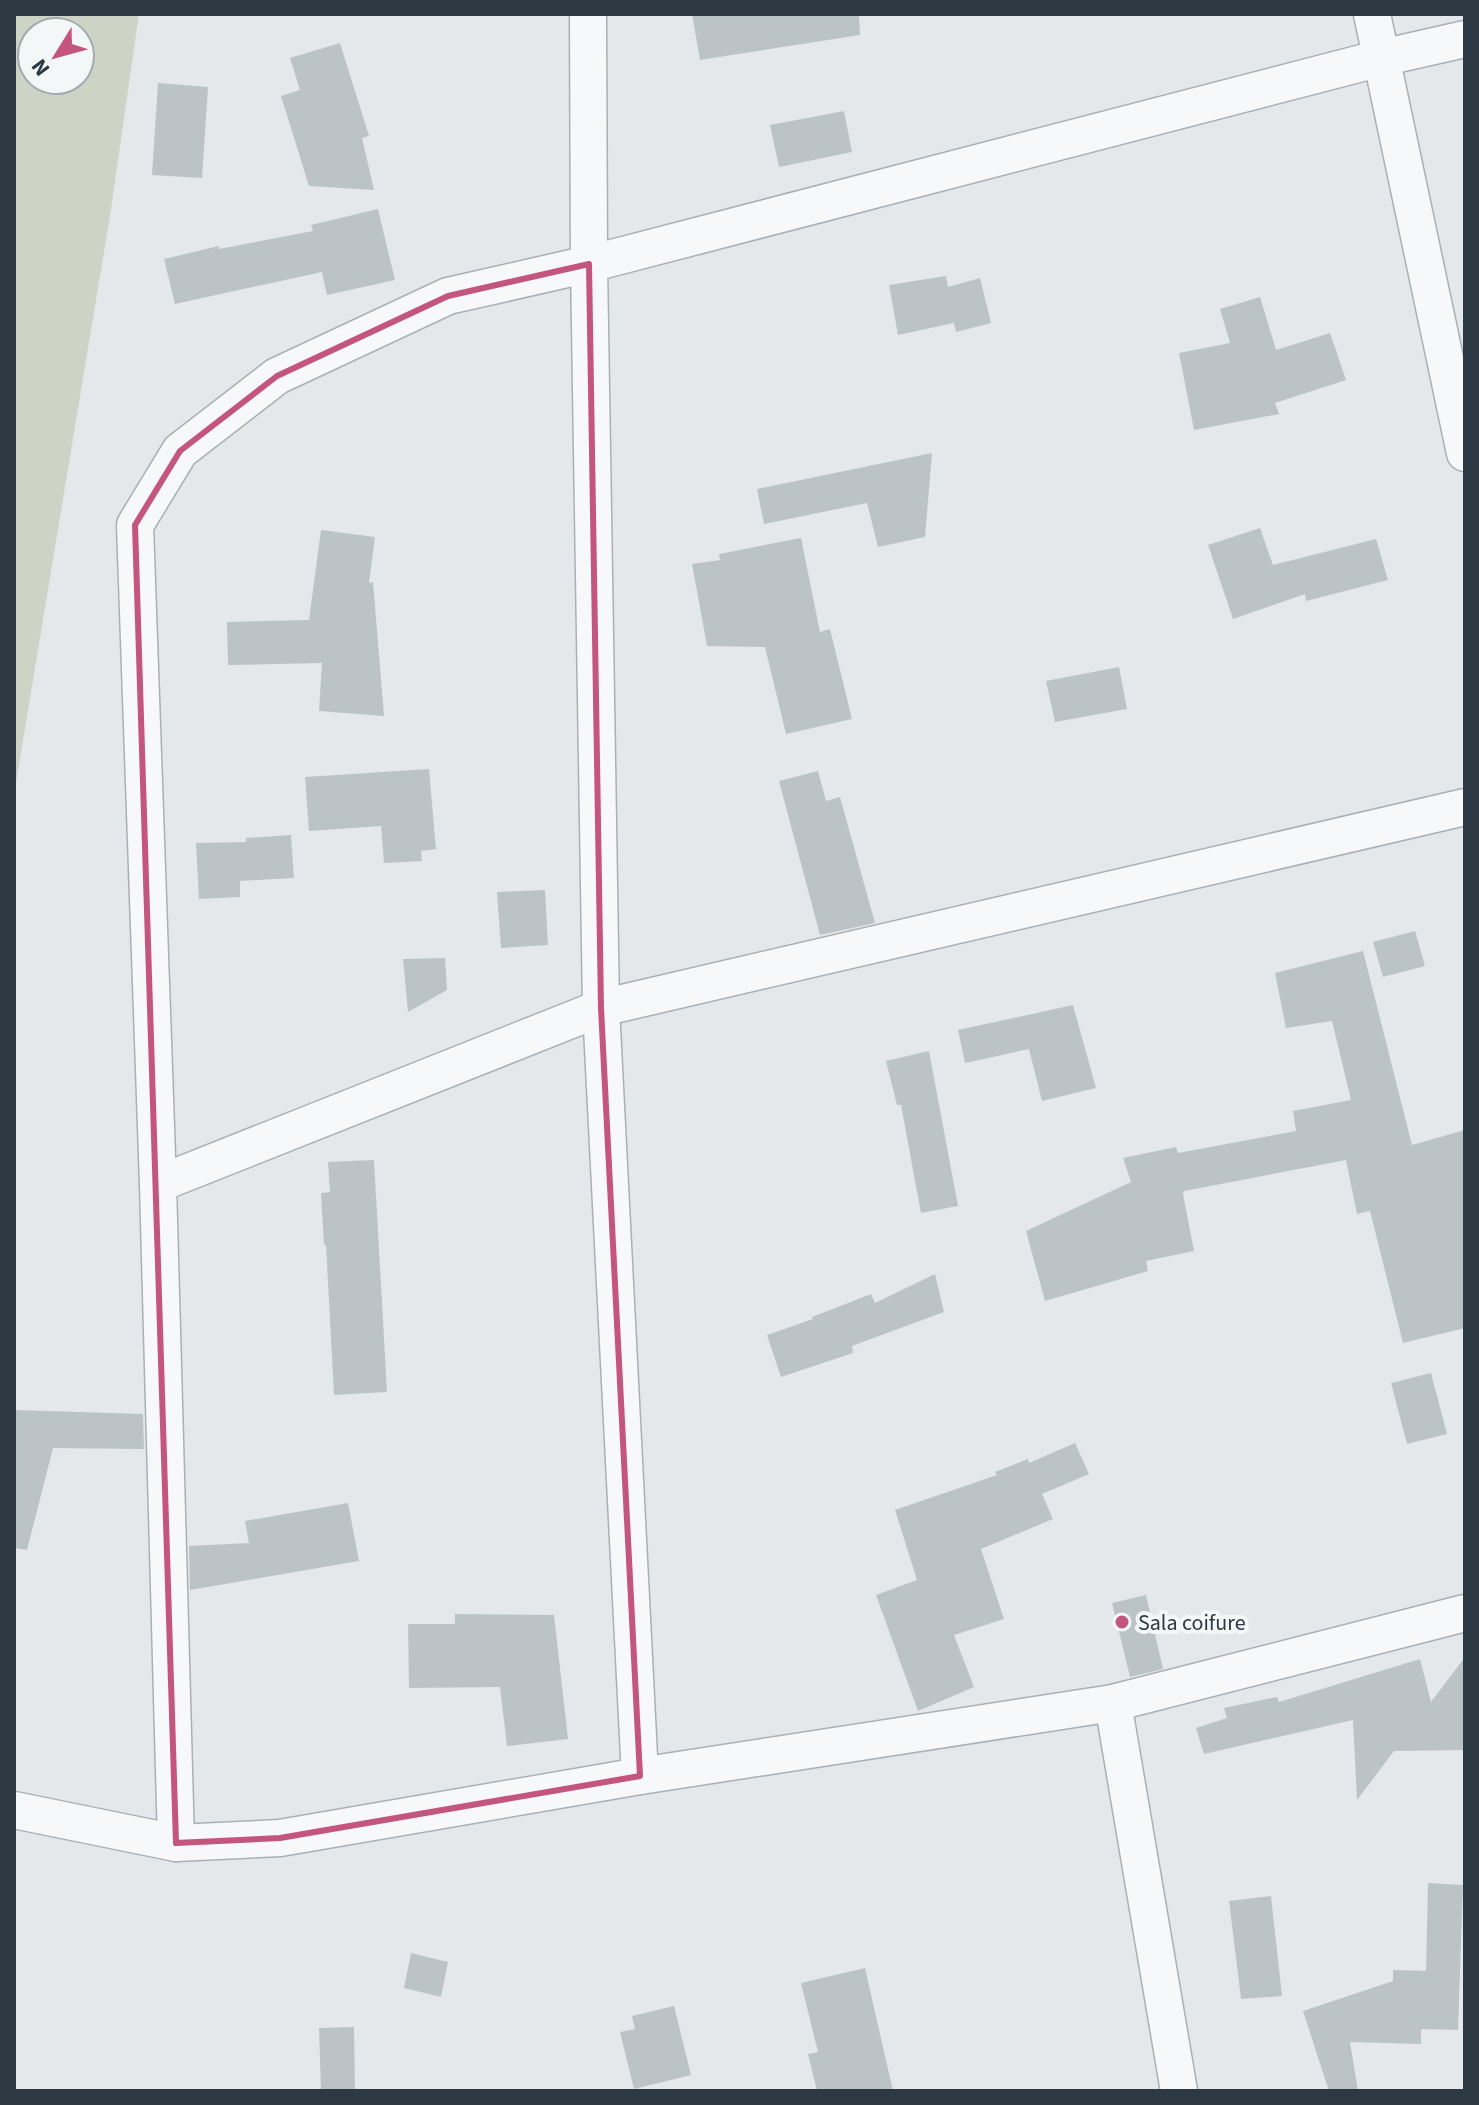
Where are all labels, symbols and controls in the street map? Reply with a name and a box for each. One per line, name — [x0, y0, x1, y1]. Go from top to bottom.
north arrow — [16, 16, 96, 96]
text: N — [24, 52, 58, 83]
place label: Sala coifure — [1138, 1607, 1246, 1639]
marker: Sala coifure — [1113, 1613, 1131, 1631]

